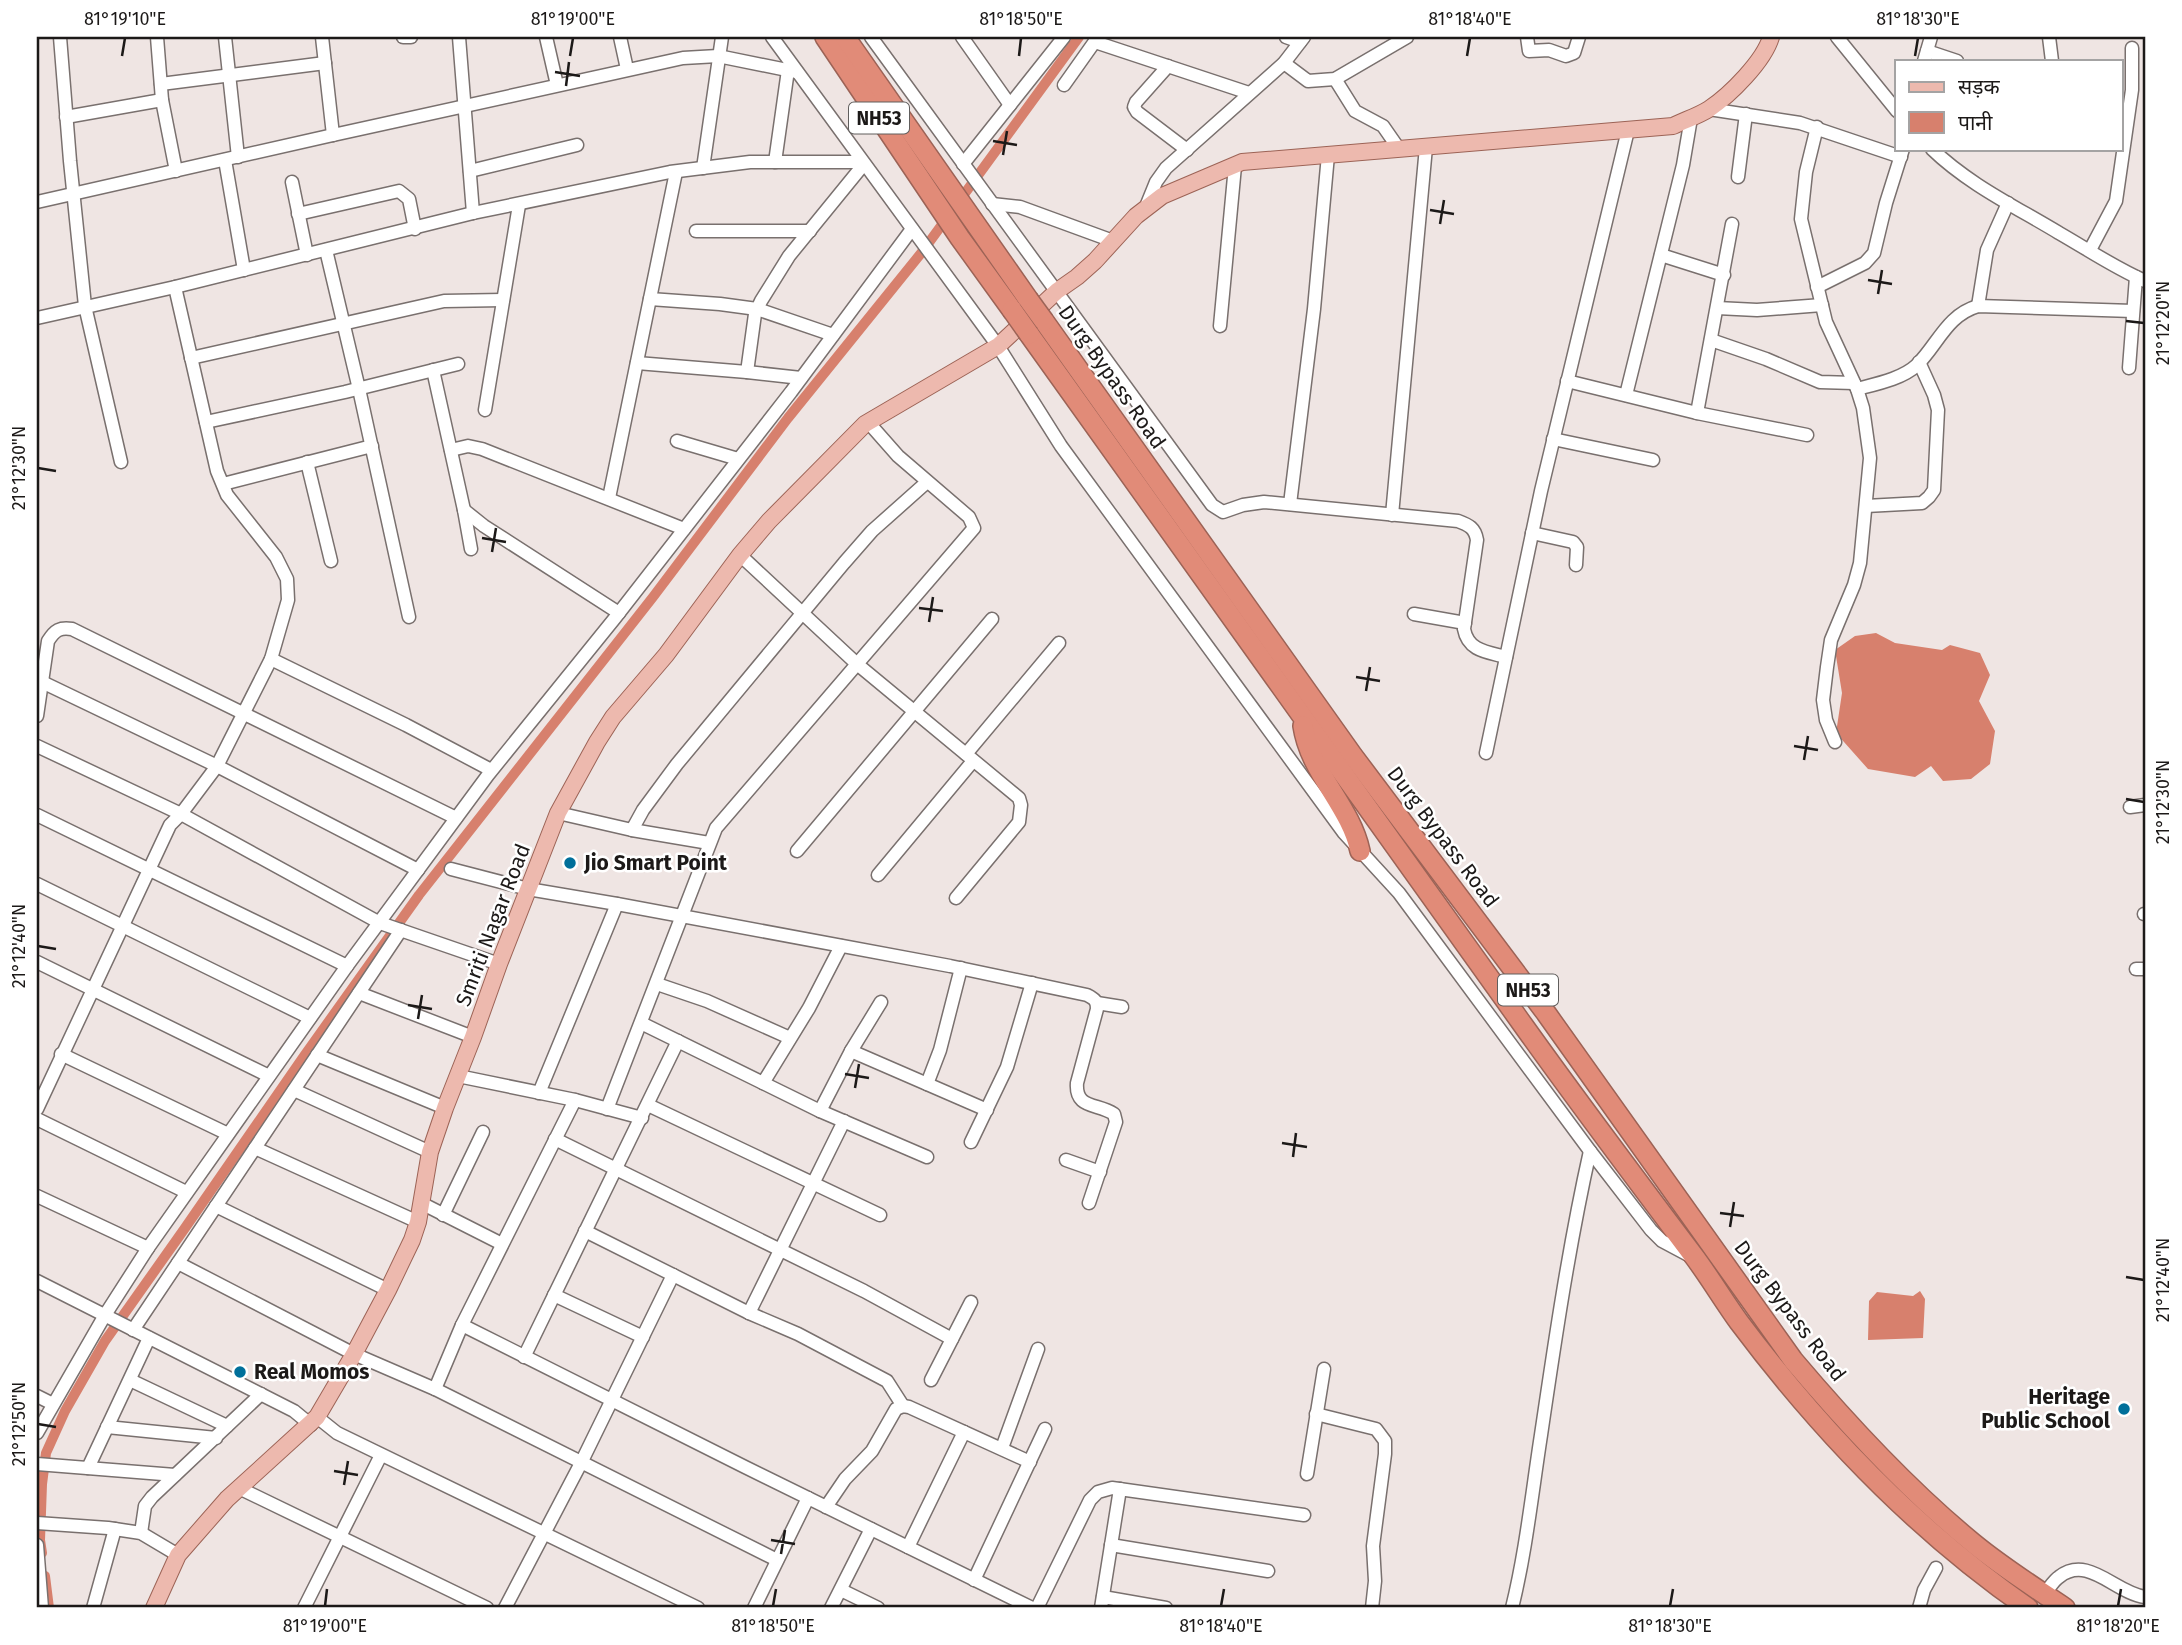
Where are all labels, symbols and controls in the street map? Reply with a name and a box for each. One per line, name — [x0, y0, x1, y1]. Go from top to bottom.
text: 81°19'10"E — [84, 8, 166, 30]
text: 81°19'00"E — [531, 8, 615, 30]
text: 81°18'50"E — [979, 8, 1063, 30]
text: 81°18'40"E — [1428, 8, 1512, 30]
text: 81°18'30"E — [1876, 8, 1960, 30]
legend — [1895, 60, 2122, 150]
text: सड़क — [1958, 74, 2000, 100]
road number: NH53 — [849, 102, 909, 134]
text: पानी — [1958, 110, 1993, 136]
text: 21°12'20"N — [2152, 281, 2174, 365]
street label: Durg Bypass Road — [1053, 300, 1171, 454]
text: 21°12'30"N — [8, 426, 30, 510]
text: 21°12'30"N — [2152, 760, 2174, 844]
street label: Durg Bypass Road — [1381, 761, 1505, 913]
street label: Smriti Nagar Road — [450, 840, 536, 1010]
place label: Jio Smart Point — [583, 850, 728, 876]
marker: Jio Smart Point — [562, 855, 578, 871]
text: 21°12'40"N — [8, 904, 30, 988]
road number: NH53 — [1498, 974, 1558, 1006]
street label: Durg Bypass Road — [1728, 1235, 1852, 1387]
text: 21°12'40"N — [2152, 1238, 2174, 1322]
place label: Real Momos — [254, 1359, 369, 1385]
marker: Real Momos — [232, 1364, 248, 1380]
text: 21°12'50"N — [8, 1382, 30, 1466]
place label: Heritage Public School — [1981, 1384, 2111, 1434]
marker: Heritage Public School — [2116, 1401, 2132, 1417]
text: 81°19'00"E — [283, 1615, 367, 1637]
text: 81°18'50"E — [731, 1615, 815, 1637]
text: 81°18'40"E — [1179, 1615, 1263, 1637]
text: 81°18'30"E — [1628, 1615, 1712, 1637]
text: 81°18'20"E — [2076, 1615, 2160, 1637]

